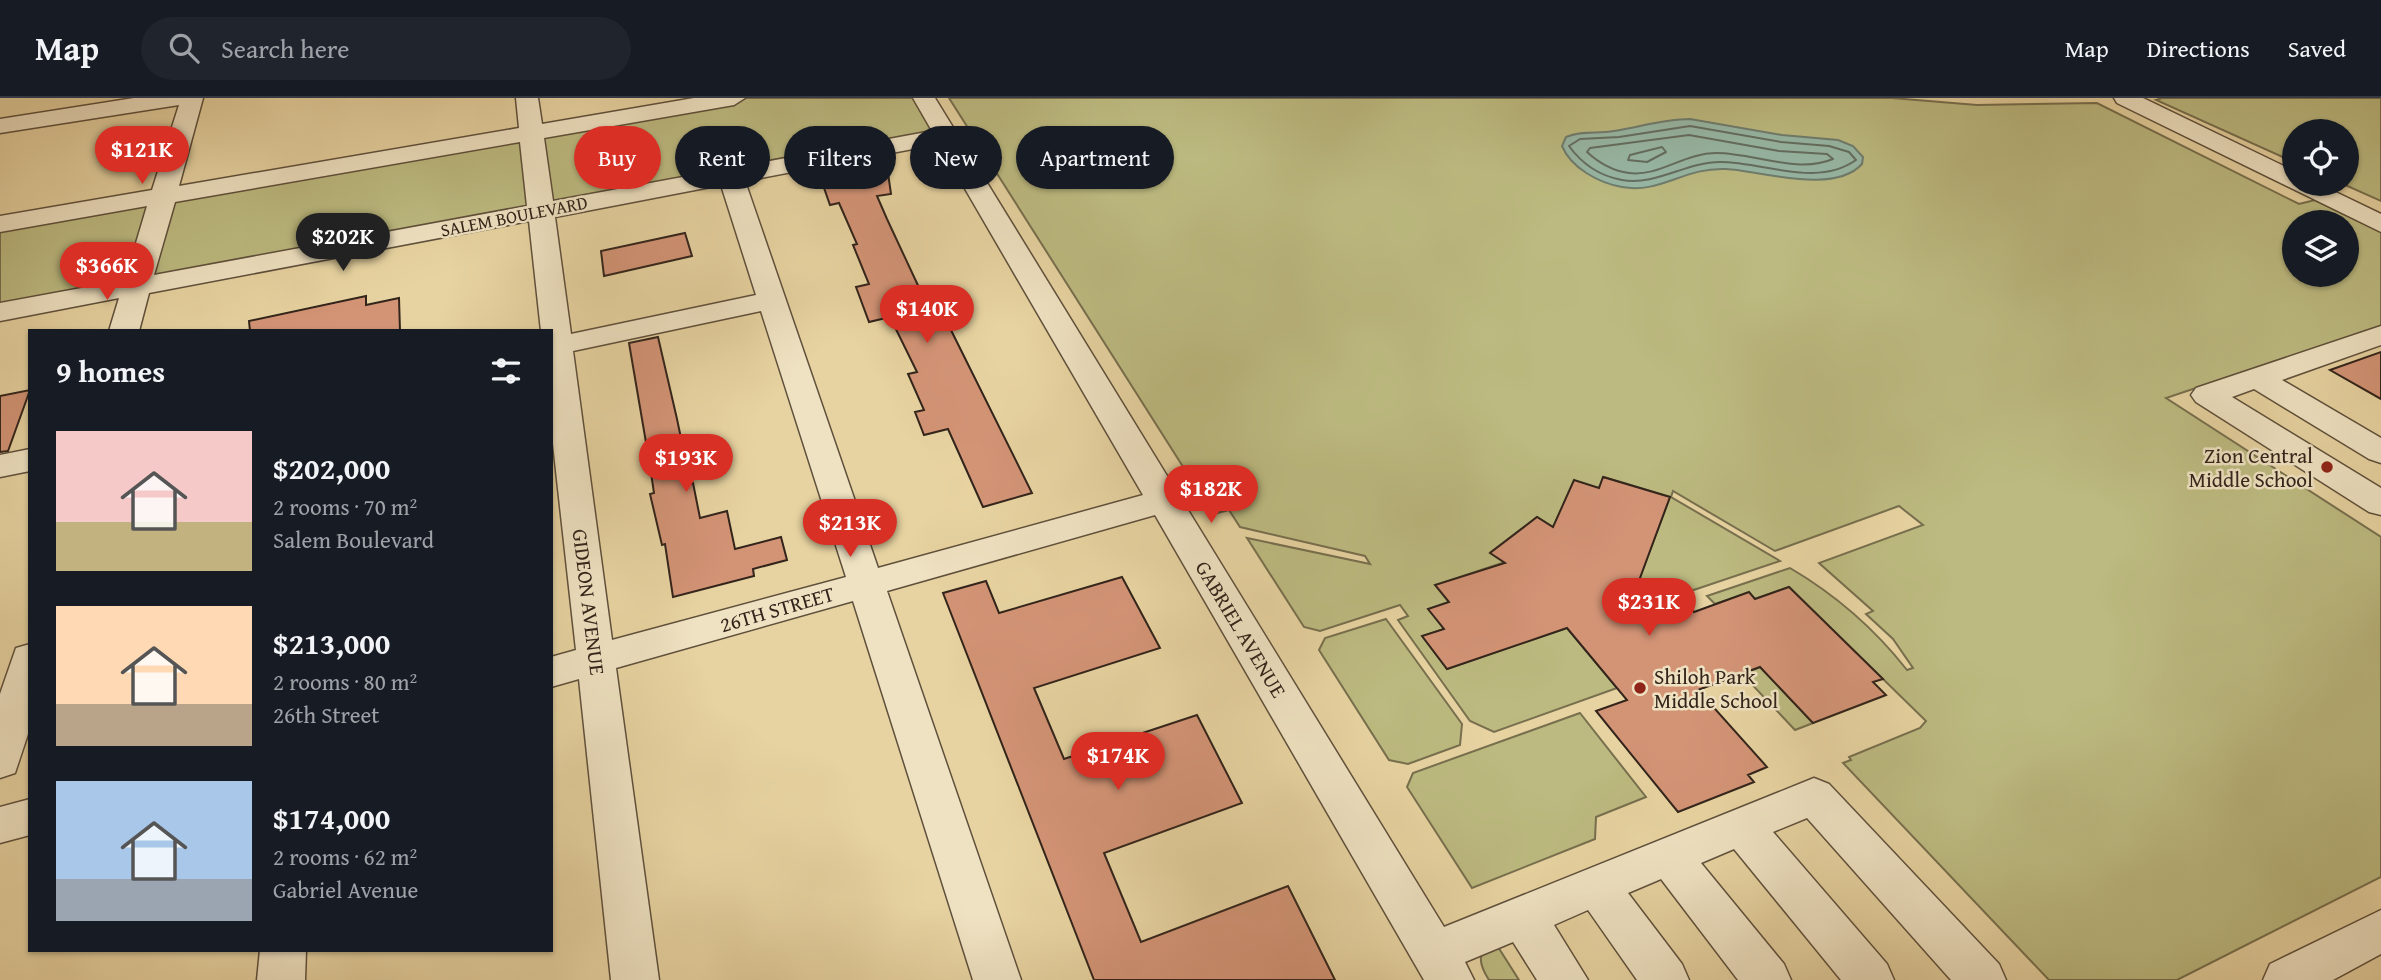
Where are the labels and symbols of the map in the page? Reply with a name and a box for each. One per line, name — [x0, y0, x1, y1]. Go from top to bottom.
pin: $121K — [93, 126, 191, 186]
street label: SALEM BOULEVARD — [438, 188, 590, 244]
pin: $202K — [294, 214, 392, 273]
pin: $366K — [58, 242, 156, 302]
pin: $140K — [878, 286, 976, 345]
pin: $193K — [637, 434, 735, 494]
place label: Zion Central Middle School — [2189, 440, 2313, 495]
marker: Zion Central Middle School — [2319, 459, 2335, 475]
pin: $182K — [1162, 466, 1260, 525]
pin: $213K — [801, 500, 899, 559]
street label: GIDEON AVENUE — [565, 527, 613, 677]
street label: GABRIEL AVENUE — [1188, 555, 1294, 704]
street label: 26TH STREET — [716, 578, 838, 640]
pin: $231K — [1600, 578, 1698, 638]
place label: Shiloh Park Middle School — [1654, 661, 1778, 716]
marker: Shiloh Park Middle School — [1632, 680, 1648, 696]
pin: $174K — [1069, 732, 1167, 792]

